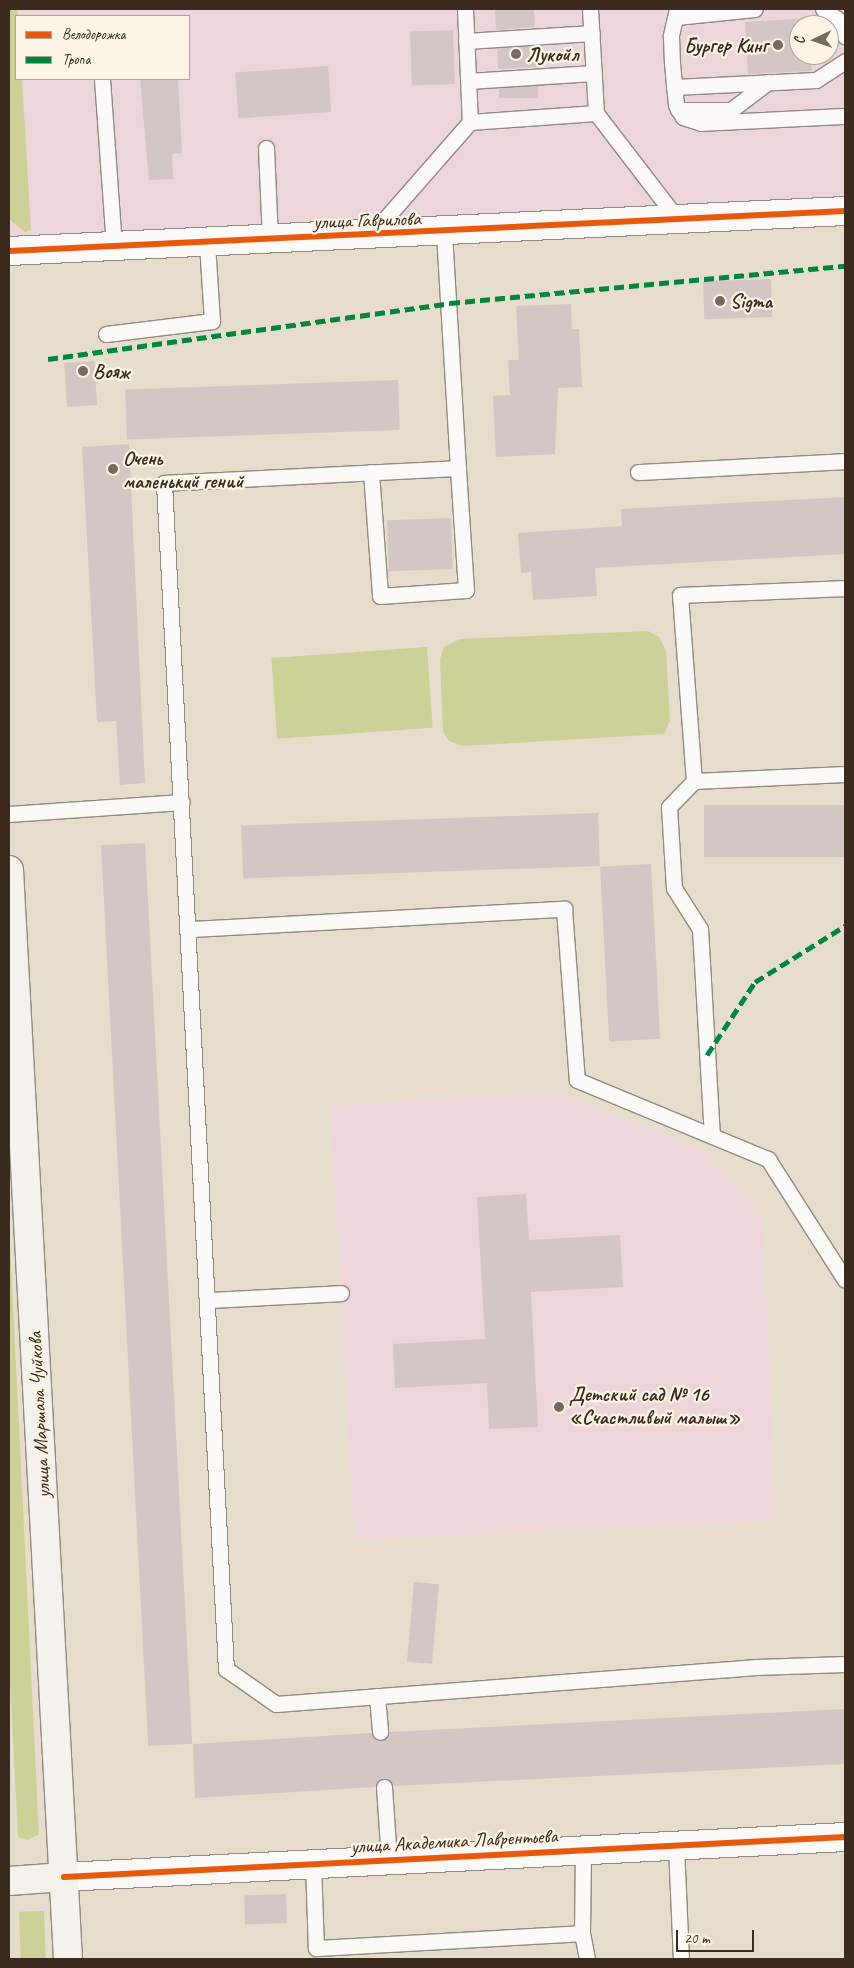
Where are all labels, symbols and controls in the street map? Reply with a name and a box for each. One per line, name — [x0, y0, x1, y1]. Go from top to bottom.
legend — [15, 15, 190, 80]
north arrow — [789, 15, 839, 65]
text: Велодорожка — [62, 25, 125, 44]
place label: Бургер Кинг — [685, 33, 768, 57]
text: С — [791, 37, 808, 45]
marker: Бургер Кинг — [772, 39, 784, 51]
place label: Лукойл — [526, 42, 578, 66]
marker: Лукойл — [510, 48, 522, 60]
text: Тропа — [62, 50, 90, 69]
street label: улица Гаврилова — [313, 206, 421, 234]
place label: Sigma — [730, 289, 772, 313]
marker: Sigma — [714, 295, 726, 307]
place label: Вояж — [93, 359, 129, 383]
marker: Вояж — [77, 365, 89, 377]
place label: Очень маленький гений — [123, 446, 243, 493]
marker: Очень маленький гений — [107, 463, 119, 475]
street label: улица Маршала Чуйкова — [23, 1332, 55, 1498]
place label: Детский сад № 16 «Счастливый малыш» — [569, 1383, 740, 1430]
marker: Детский сад № 16 «Счастливый малыш» — [553, 1401, 565, 1413]
street label: улица Академика Лаврентьева — [350, 1824, 558, 1858]
scale bar — [679, 1920, 756, 1952]
text: 20 m — [684, 1929, 710, 1948]

